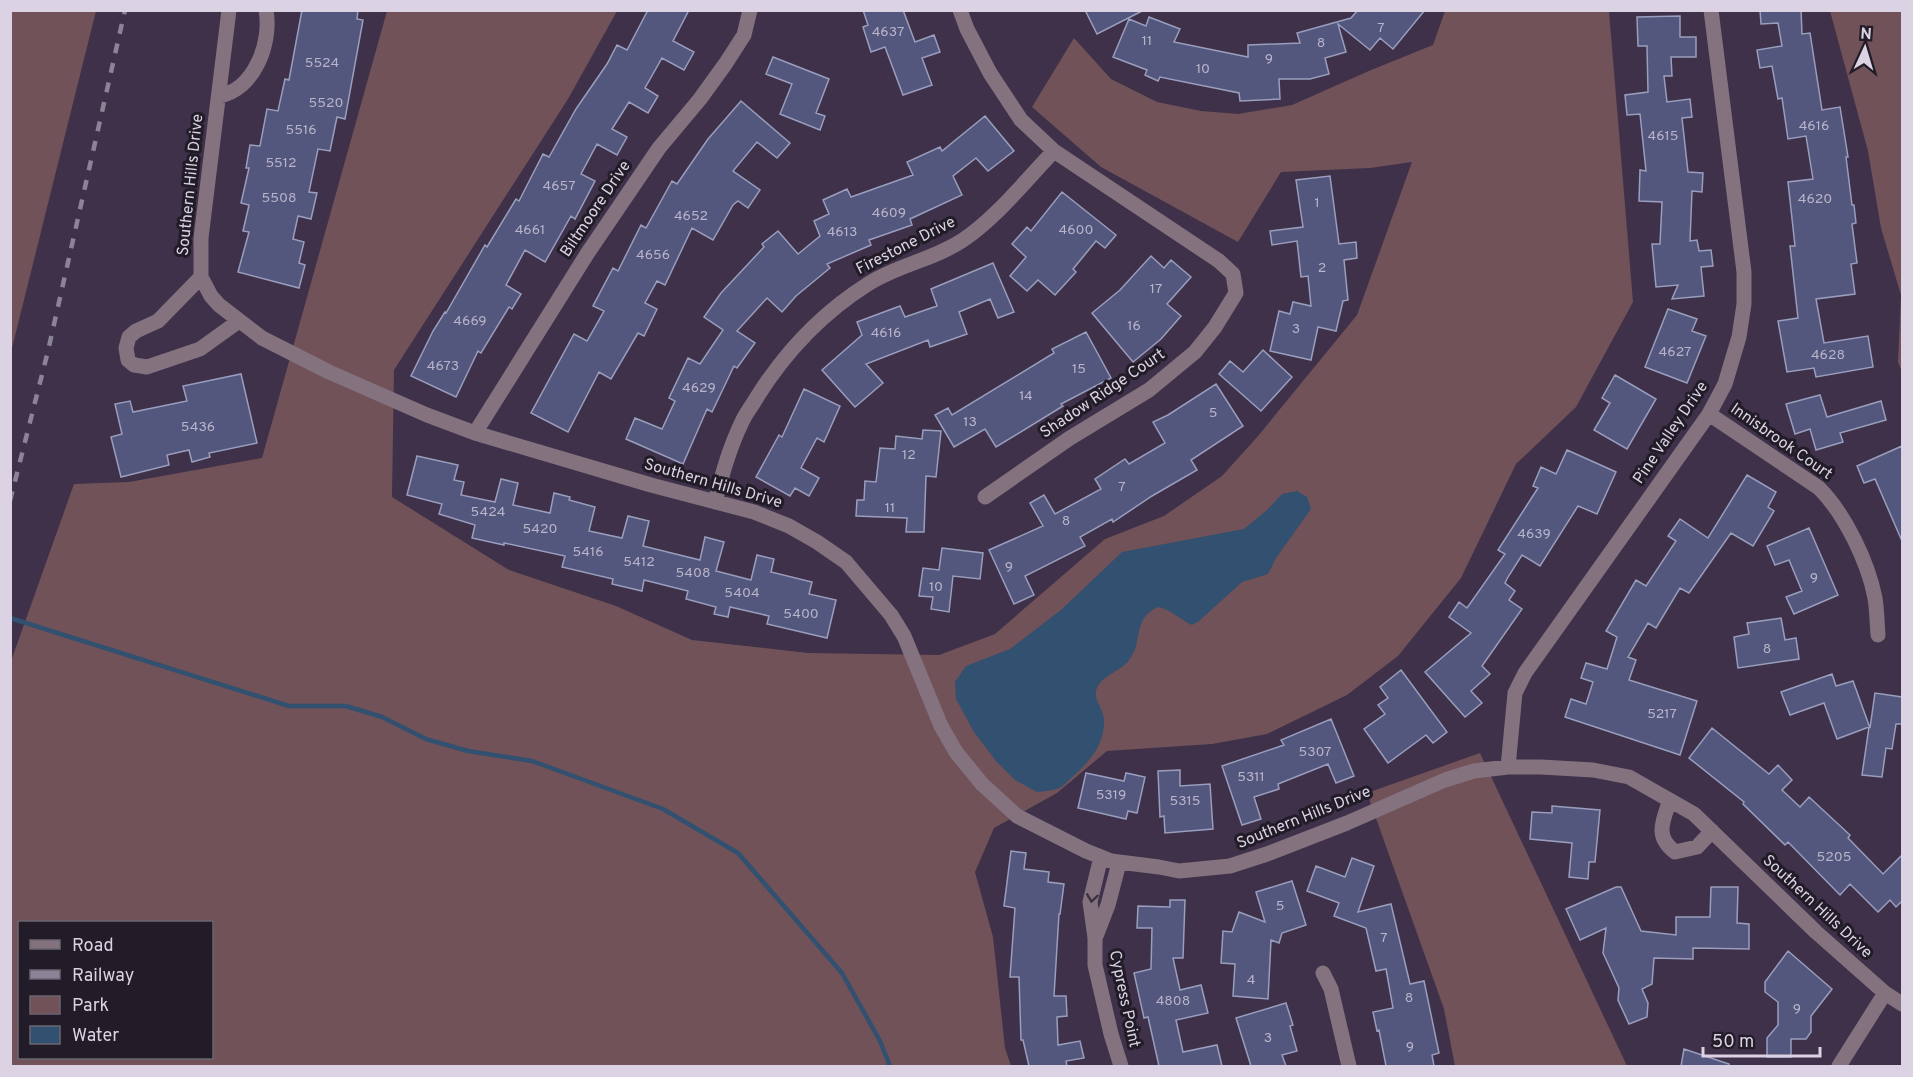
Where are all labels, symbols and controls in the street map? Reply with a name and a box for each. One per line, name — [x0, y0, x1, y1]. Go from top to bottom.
north arrow — [1835, 18, 1895, 78]
house number: 7 — [1377, 20, 1385, 37]
house number: 4637 — [872, 24, 904, 41]
text: N — [1859, 25, 1872, 45]
house number: 11 — [1142, 33, 1152, 50]
house number: 8 — [1317, 35, 1325, 52]
house number: 9 — [1265, 51, 1273, 68]
house number: 5524 — [305, 55, 339, 72]
house number: 10 — [1196, 61, 1210, 78]
house number: 5520 — [309, 95, 343, 112]
street label: Southern Hills Drive — [174, 113, 208, 257]
house number: 4616 — [1799, 118, 1829, 135]
house number: 5516 — [286, 122, 316, 139]
house number: 4615 — [1648, 128, 1678, 145]
house number: 5512 — [265, 155, 297, 172]
street label: Biltmoore Drive — [556, 157, 636, 261]
house number: 4657 — [543, 178, 575, 195]
house number: 5508 — [262, 190, 296, 207]
house number: 4620 — [1798, 191, 1832, 208]
house number: 1 — [1314, 195, 1320, 212]
house number: 4609 — [872, 205, 906, 222]
house number: 4652 — [674, 208, 708, 225]
street label: Firestone Drive — [853, 212, 959, 280]
house number: 4661 — [515, 222, 545, 239]
house number: 4600 — [1059, 222, 1093, 239]
house number: 4613 — [827, 224, 857, 241]
house number: 4656 — [636, 247, 670, 264]
house number: 2 — [1318, 260, 1326, 277]
house number: 17 — [1150, 281, 1162, 298]
house number: 4669 — [453, 313, 487, 330]
house number: 16 — [1127, 318, 1141, 335]
house number: 3 — [1292, 321, 1300, 338]
house number: 4616 — [871, 325, 901, 342]
house number: 4627 — [1659, 344, 1691, 361]
street label: Shadow Ridge Court — [1037, 345, 1169, 443]
house number: 4628 — [1811, 347, 1845, 364]
house number: 4673 — [427, 358, 459, 375]
house number: 15 — [1072, 361, 1086, 378]
street label: Pine Valley Drive — [1629, 378, 1713, 488]
house number: 4629 — [682, 380, 716, 397]
house number: 14 — [1019, 388, 1033, 405]
street label: Innisbrook Court — [1726, 399, 1836, 485]
house number: 5 — [1209, 405, 1217, 422]
house number: 13 — [963, 414, 977, 431]
house number: 5436 — [181, 419, 215, 436]
house number: 12 — [902, 447, 916, 464]
street label: Southern Hills Drive — [642, 455, 784, 513]
house number: 7 — [1118, 479, 1126, 496]
house number: 11 — [885, 500, 895, 517]
house number: 5424 — [471, 504, 505, 521]
house number: 8 — [1062, 513, 1070, 530]
house number: 5420 — [522, 521, 558, 538]
house number: 4639 — [1517, 526, 1551, 543]
house number: 5416 — [572, 544, 604, 561]
house number: 5412 — [623, 554, 655, 571]
house number: 9 — [1005, 559, 1013, 576]
house number: 5408 — [675, 565, 711, 582]
house number: 9 — [1810, 570, 1818, 587]
house number: 10 — [929, 579, 943, 596]
house number: 5404 — [724, 585, 760, 602]
house number: 5400 — [783, 606, 819, 623]
house number: 8 — [1763, 641, 1771, 658]
house number: 5217 — [1647, 706, 1677, 723]
house number: 5307 — [1299, 744, 1331, 761]
house number: 5311 — [1237, 769, 1265, 786]
street label: Southern Hills Drive — [1234, 782, 1374, 854]
house number: 5319 — [1096, 787, 1126, 804]
house number: 5315 — [1169, 793, 1201, 810]
house number: 5205 — [1817, 849, 1851, 866]
street label: Southern Hills Drive — [1758, 851, 1876, 963]
one-way arrow — [1087, 893, 1099, 902]
house number: 5 — [1276, 898, 1284, 915]
legend — [18, 921, 213, 1059]
house number: 7 — [1380, 930, 1388, 947]
text: Road — [72, 935, 114, 958]
street label: Cypress Point — [1104, 949, 1144, 1049]
text: Railway — [72, 965, 134, 988]
house number: 4 — [1247, 972, 1255, 989]
house number: 8 — [1405, 990, 1413, 1007]
house number: 4808 — [1156, 993, 1190, 1010]
text: Park — [72, 995, 109, 1018]
house number: 9 — [1793, 1001, 1801, 1018]
scale bar — [1703, 1020, 1820, 1058]
text: Water — [72, 1025, 119, 1048]
house number: 3 — [1264, 1030, 1272, 1047]
text: 50 m — [1712, 1031, 1754, 1054]
house number: 9 — [1406, 1039, 1414, 1056]

